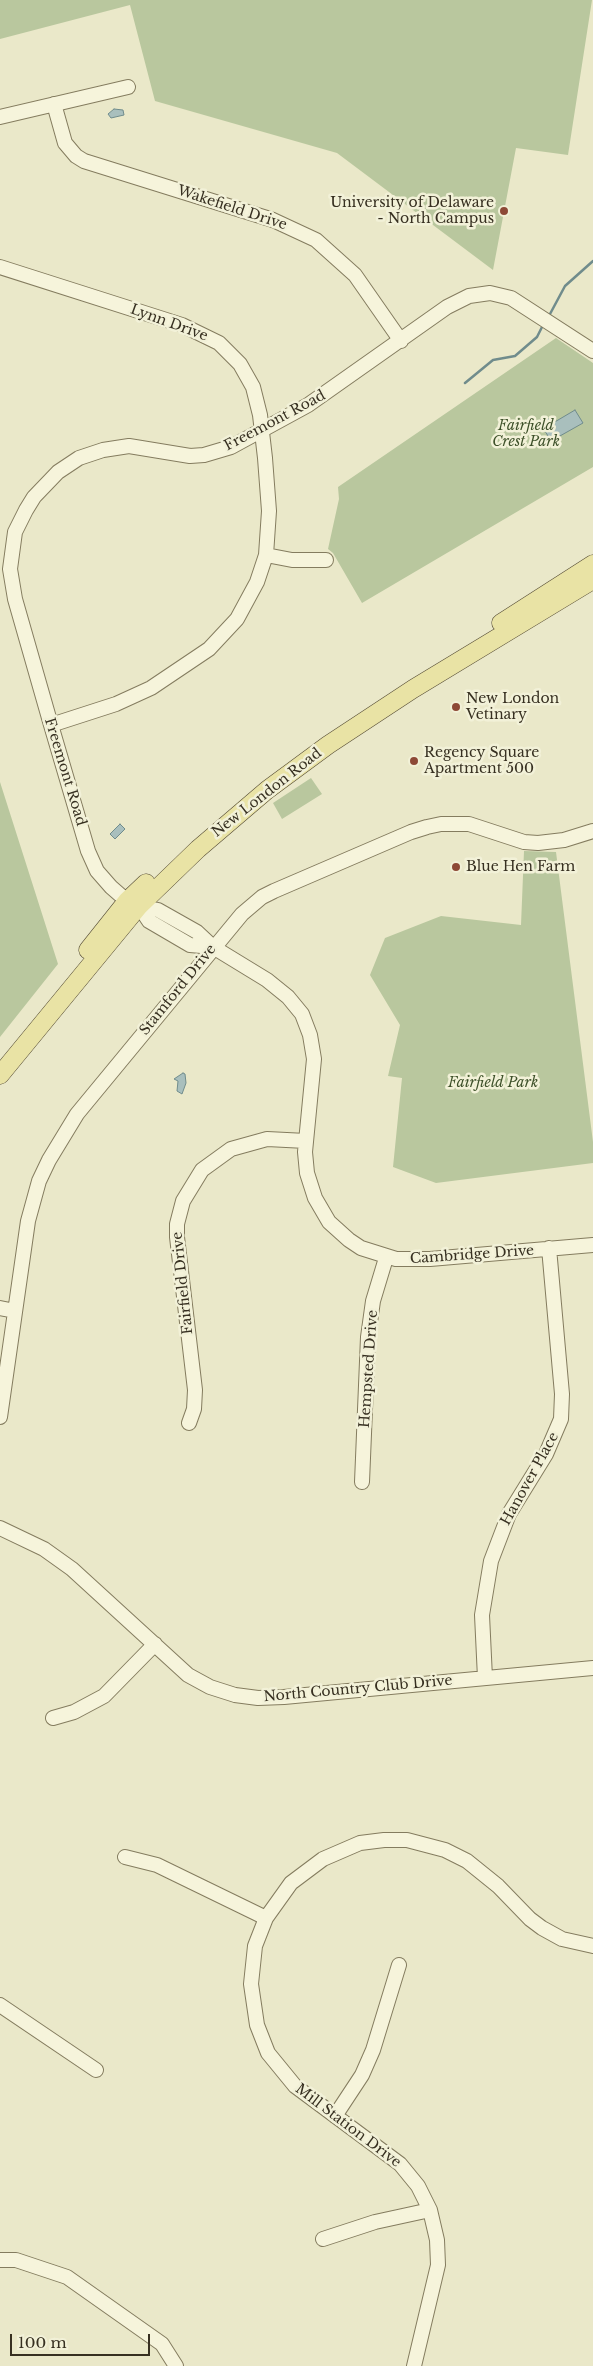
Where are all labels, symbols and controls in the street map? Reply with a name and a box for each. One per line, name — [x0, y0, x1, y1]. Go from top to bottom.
street label: Wakefield Drive — [175, 182, 289, 234]
place label: University of Delaware - North Campus — [330, 195, 494, 228]
marker: University of Delaware - North Campus — [498, 205, 510, 217]
street label: Lynn Drive — [128, 301, 210, 345]
street label: Freemont Road — [222, 387, 328, 455]
park label: Fairfield Crest Park — [492, 418, 560, 451]
place label: New London Vetinary — [466, 691, 559, 724]
marker: New London Vetinary — [450, 701, 462, 713]
street label: Freemont Road — [41, 716, 89, 828]
street label: New London Road — [209, 745, 325, 841]
place label: Regency Square Apartment 500 — [424, 745, 539, 778]
marker: Regency Square Apartment 500 — [408, 755, 420, 767]
place label: Blue Hen Farm — [466, 859, 575, 875]
marker: Blue Hen Farm — [450, 861, 462, 873]
street label: Stamford Drive — [136, 941, 220, 1039]
park label: Fairfield Park — [448, 1075, 538, 1091]
street label: Fairfield Drive — [169, 1231, 197, 1335]
street label: Cambridge Drive — [409, 1242, 535, 1268]
street label: Hempsted Drive — [356, 1309, 382, 1429]
street label: Hanover Place — [498, 1430, 562, 1528]
street label: North Country Club Drive — [263, 1672, 453, 1706]
street label: Mill Station Drive — [292, 2081, 404, 2171]
scale bar — [12, 2324, 152, 2356]
text: 100 m — [18, 2333, 67, 2352]

